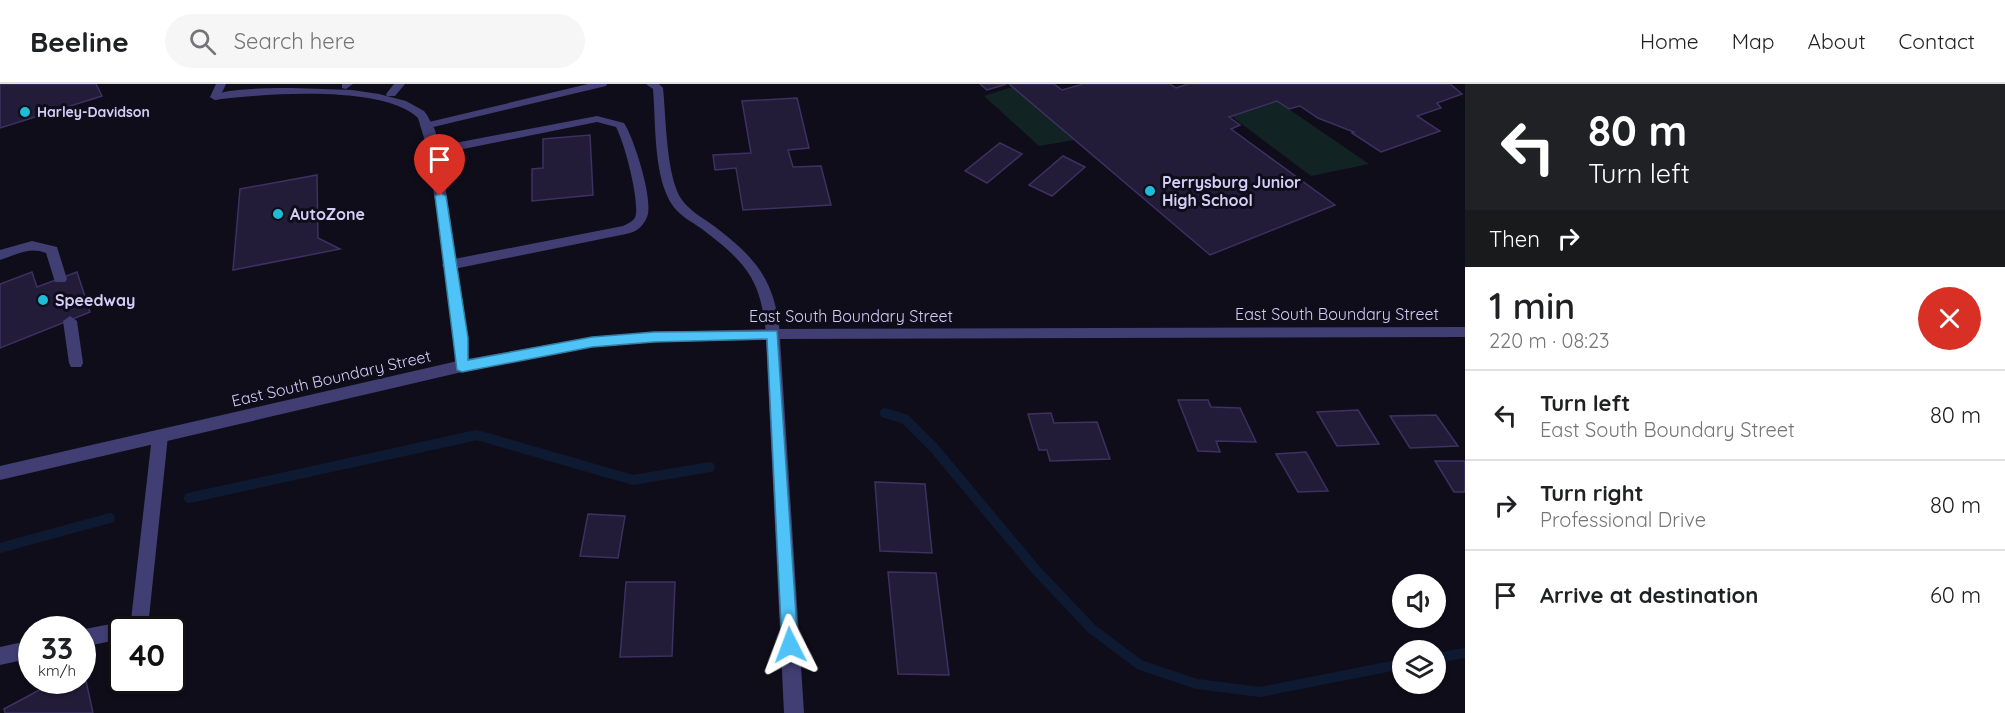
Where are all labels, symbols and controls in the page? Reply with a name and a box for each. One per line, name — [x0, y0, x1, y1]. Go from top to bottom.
search box — [165, 14, 585, 68]
text: Beeline — [30, 24, 129, 59]
icon: search — [186, 25, 219, 58]
text: Search here — [234, 27, 355, 55]
text: Home — [1640, 28, 1699, 54]
text: Map — [1732, 28, 1775, 54]
text: About — [1808, 28, 1866, 54]
text: Contact — [1899, 28, 1975, 54]
place label: Harley-Davidson — [37, 103, 150, 121]
text: 80 m — [1588, 104, 1687, 157]
marker: Harley-Davidson — [18, 105, 32, 119]
icon: left — [1489, 108, 1567, 186]
pin — [414, 134, 465, 196]
icon: arrive — [423, 143, 456, 176]
text: Turn left — [1588, 156, 1690, 190]
place label: Perrysburg Junior High School — [1162, 172, 1301, 210]
marker: Perrysburg Junior High School — [1143, 184, 1157, 198]
place label: AutoZone — [290, 204, 365, 224]
marker: AutoZone — [271, 207, 285, 221]
icon: right — [1552, 222, 1585, 255]
text: Then — [1489, 225, 1540, 253]
text: 1 min — [1489, 283, 1575, 328]
button: close — [1918, 287, 1981, 350]
place label: Speedway — [55, 290, 135, 310]
marker: Speedway — [36, 293, 50, 307]
street label: East South Boundary Street — [1235, 304, 1439, 324]
street label: East South Boundary Street — [749, 306, 953, 326]
text: 220 m · 08:23 — [1489, 328, 1610, 353]
street label: East South Boundary Street — [229, 345, 433, 411]
text: Turn left — [1540, 389, 1630, 417]
icon: left — [1489, 399, 1522, 432]
text: 80 m — [1930, 401, 1981, 429]
text: East South Boundary Street — [1540, 417, 1795, 442]
text: Turn right — [1540, 479, 1644, 507]
icon: right — [1489, 489, 1522, 522]
text: 80 m — [1930, 491, 1981, 519]
text: Professional Drive — [1540, 507, 1706, 532]
map controls — [1392, 574, 1446, 694]
button: sound — [1392, 574, 1446, 628]
icon: arrive — [1489, 579, 1522, 612]
text: Arrive at destination — [1540, 581, 1758, 609]
text: 60 m — [1930, 581, 1981, 609]
position arrow — [758, 613, 822, 677]
speed limit sign: 40 — [108, 616, 186, 694]
text: 33 — [41, 629, 73, 667]
button: layers — [1392, 640, 1446, 694]
text: km/h — [38, 661, 76, 680]

